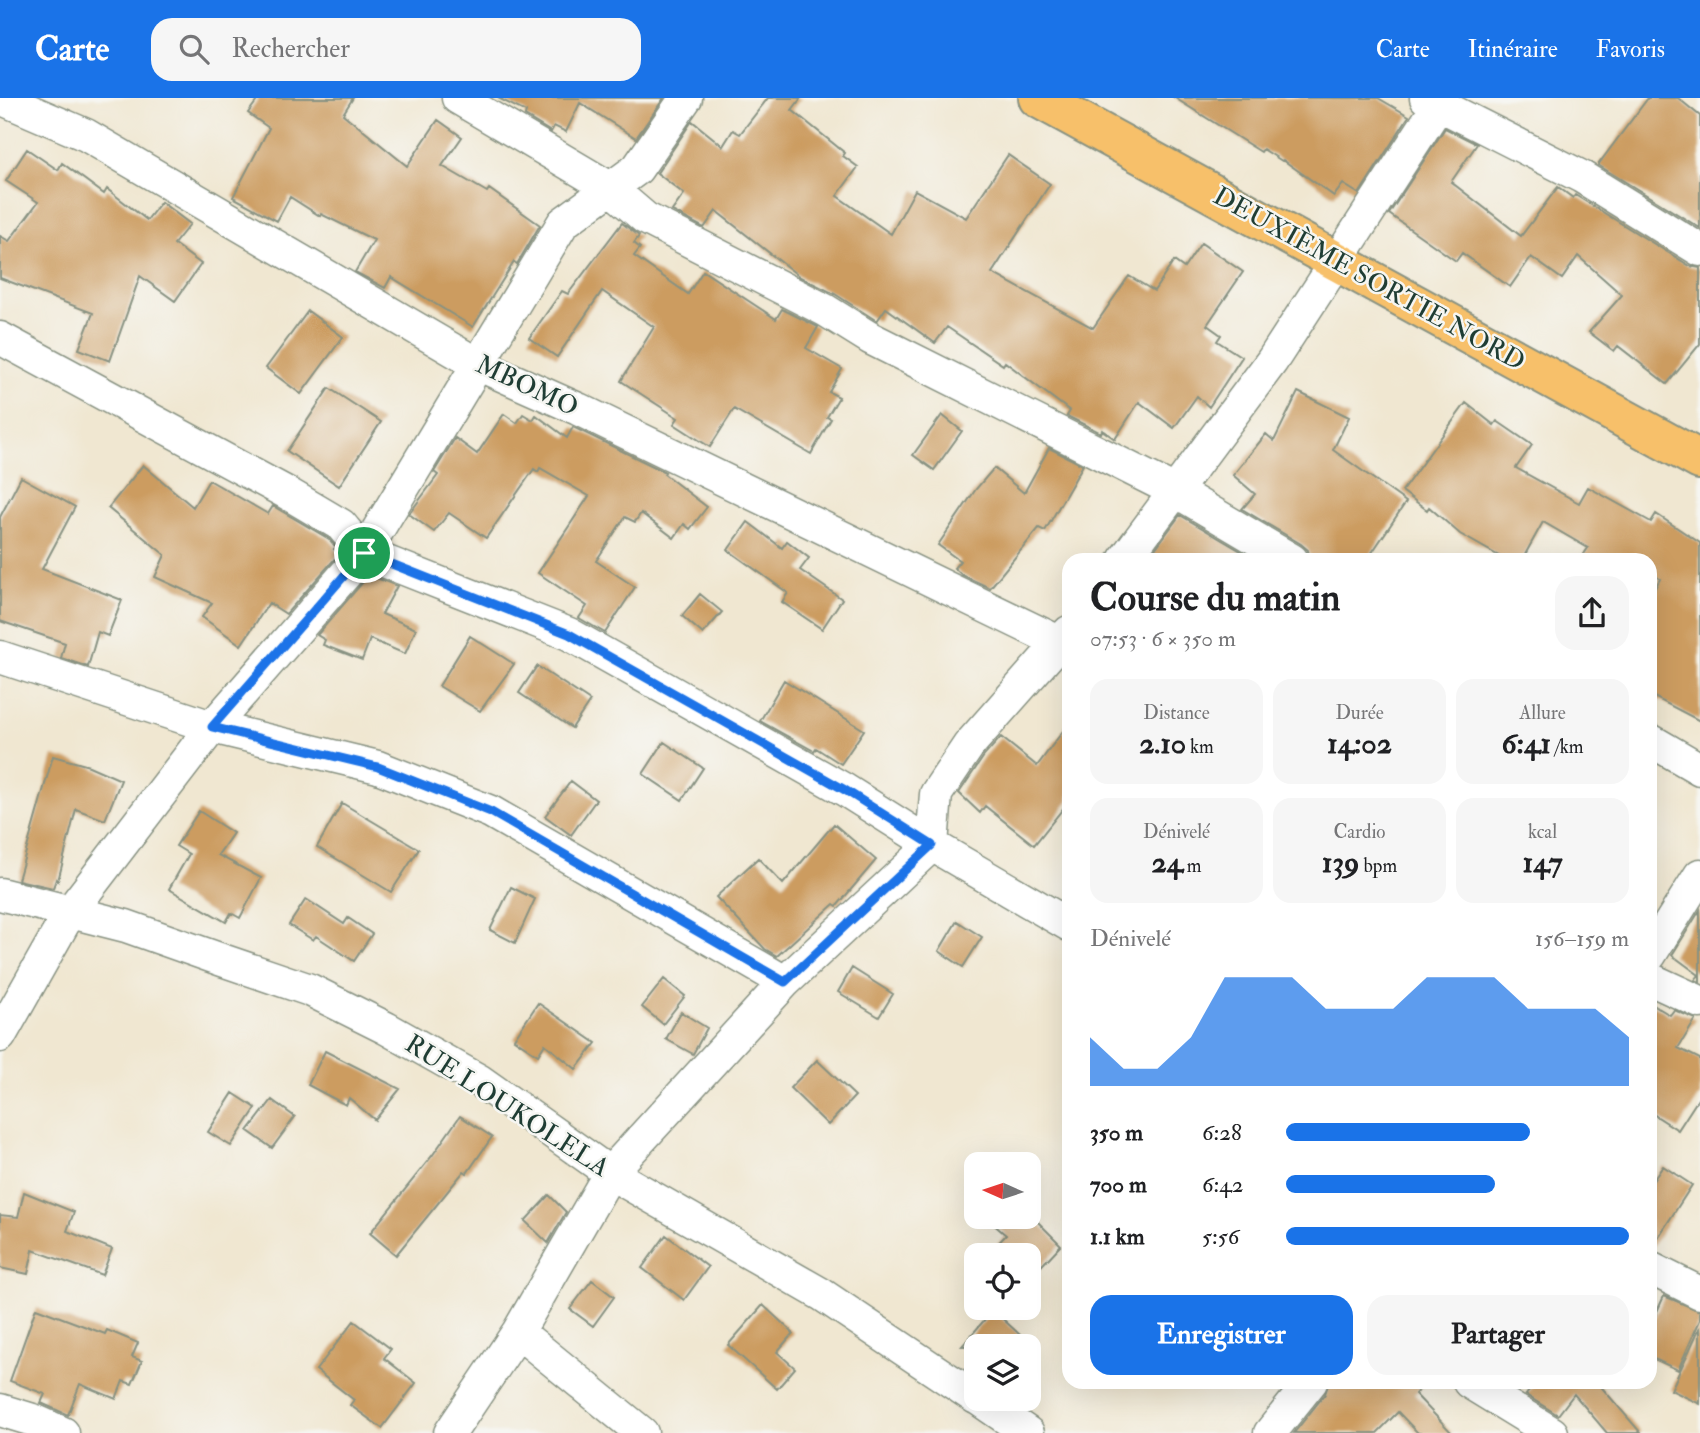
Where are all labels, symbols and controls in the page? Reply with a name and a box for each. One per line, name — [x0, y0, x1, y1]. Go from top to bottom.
search box — [151, 18, 641, 81]
text: Carte — [35, 29, 109, 70]
icon: search — [175, 30, 213, 68]
text: Rechercher — [231, 33, 350, 65]
text: Carte — [1376, 34, 1430, 65]
text: Itinéraire — [1468, 34, 1558, 65]
text: Favoris — [1596, 34, 1665, 65]
street label: DEUXIÈME SORTIE NORD — [1208, 178, 1531, 378]
street label: MBOMO — [471, 348, 583, 424]
pin — [334, 523, 394, 583]
icon: arrive — [345, 534, 383, 572]
text: Course du matin — [1090, 574, 1340, 622]
button: share — [1555, 576, 1629, 650]
text: 07:53 · 6 × 350 m — [1090, 624, 1236, 653]
text: Distance — [1143, 701, 1210, 725]
text: Durée — [1335, 701, 1384, 725]
text: Allure — [1519, 701, 1566, 725]
text: 2.10 — [1139, 725, 1186, 762]
text: 14:02 — [1327, 725, 1392, 762]
text: 6:41 — [1501, 725, 1551, 762]
text: km — [1186, 735, 1214, 759]
text: /km — [1551, 735, 1584, 759]
text: Dénivelé — [1143, 820, 1210, 844]
text: Cardio — [1333, 820, 1386, 844]
text: kcal — [1528, 820, 1557, 844]
text: 24 — [1151, 844, 1183, 881]
text: 139 — [1322, 844, 1359, 881]
text: 147 — [1523, 844, 1562, 881]
text: m — [1183, 854, 1202, 878]
text: bpm — [1359, 854, 1397, 878]
text: Dénivelé — [1090, 924, 1171, 953]
text: 156–159 m — [1535, 924, 1629, 953]
street label: RUE LOUKOLELA — [399, 1028, 616, 1184]
text: 350 m — [1090, 1118, 1143, 1147]
text: 6:28 — [1202, 1118, 1242, 1147]
north arrow — [964, 1152, 1041, 1228]
map controls — [964, 1152, 1041, 1411]
text: 700 m — [1090, 1170, 1147, 1199]
text: 6:42 — [1202, 1170, 1243, 1199]
text: 1.1 km — [1090, 1222, 1145, 1251]
text: 5:56 — [1202, 1222, 1239, 1251]
button: locate — [964, 1243, 1041, 1320]
button: Enregistrer — [1090, 1295, 1353, 1375]
button: Partager — [1367, 1295, 1629, 1375]
button: layers — [964, 1334, 1041, 1411]

